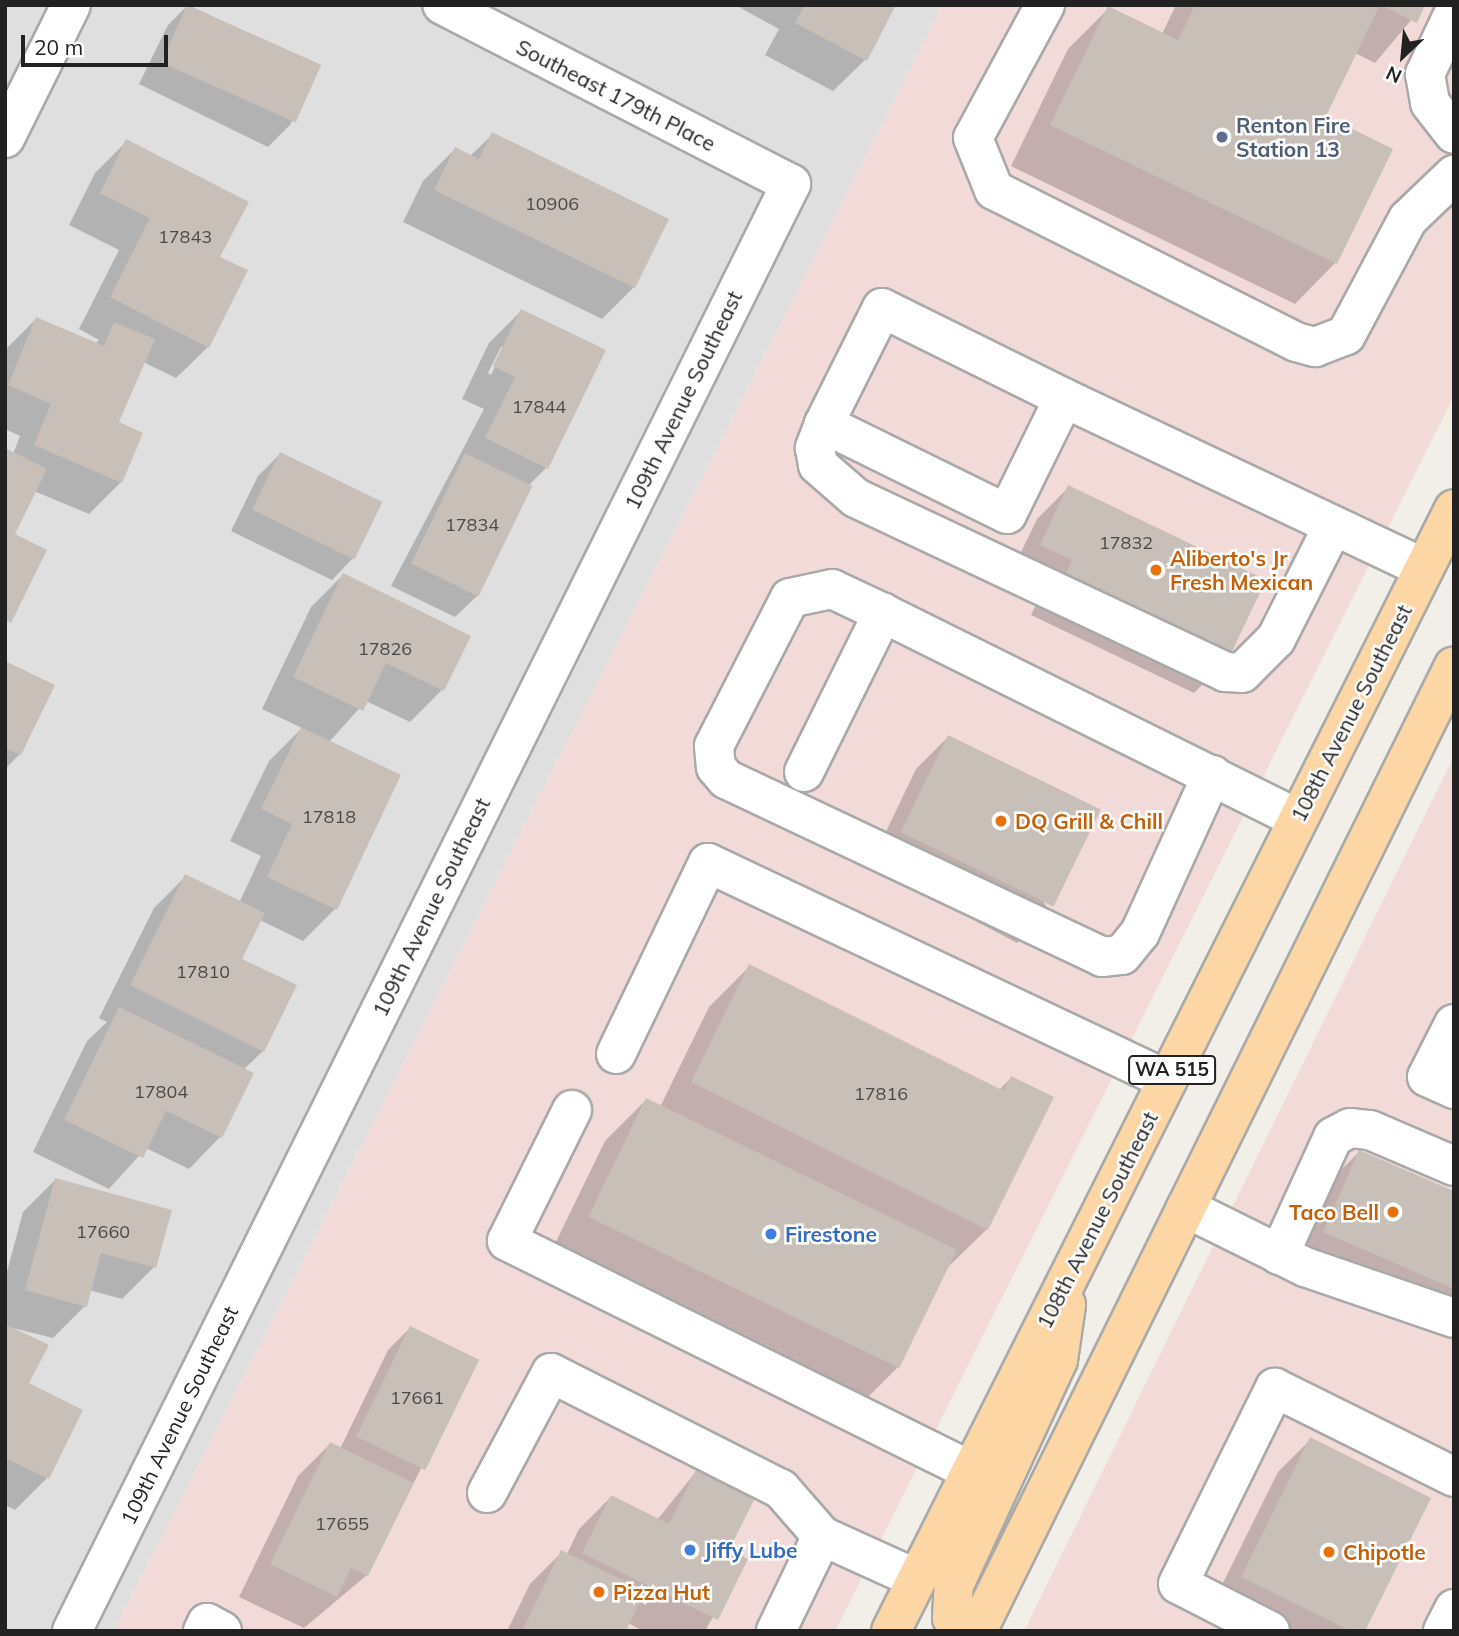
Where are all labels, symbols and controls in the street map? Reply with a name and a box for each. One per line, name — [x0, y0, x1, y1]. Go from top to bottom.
scale bar — [24, 21, 172, 65]
north arrow — [1368, 21, 1438, 91]
text: 20 m — [34, 34, 83, 60]
street label: Southeast 179th Place — [512, 34, 720, 156]
text: N — [1382, 61, 1406, 89]
place label: Renton Fire Station 13 — [1236, 112, 1350, 162]
marker: Renton Fire Station 13 — [1214, 129, 1230, 145]
house number: 10906 — [525, 193, 579, 215]
house number: 17843 — [158, 226, 212, 248]
street label: 109th Avenue Southeast — [619, 287, 747, 513]
house number: 17844 — [512, 396, 566, 418]
house number: 17834 — [445, 514, 499, 536]
house number: 17832 — [1099, 532, 1153, 554]
place label: Aliberto's Jr Fresh Mexican — [1170, 545, 1313, 595]
marker: Aliberto's Jr Fresh Mexican — [1148, 562, 1164, 578]
street label: 108th Avenue Southeast — [1285, 600, 1417, 826]
house number: 17826 — [358, 638, 412, 660]
street label: 109th Avenue Southeast — [367, 794, 495, 1020]
house number: 17818 — [302, 806, 356, 828]
place label: DQ Grill & Chill — [1015, 808, 1163, 834]
marker: DQ Grill & Chill — [993, 813, 1009, 829]
house number: 17810 — [176, 961, 230, 983]
road number: WA 515 — [1126, 1054, 1218, 1086]
house number: 17804 — [134, 1081, 188, 1103]
house number: 17816 — [854, 1083, 908, 1105]
street label: 108th Avenue Southeast — [1031, 1107, 1163, 1333]
place label: Taco Bell — [1289, 1199, 1379, 1225]
marker: Taco Bell — [1385, 1204, 1401, 1220]
house number: 17660 — [76, 1221, 130, 1243]
place label: Firestone — [785, 1221, 877, 1247]
marker: Firestone — [763, 1226, 779, 1242]
street label: 109th Avenue Southeast — [115, 1302, 243, 1528]
house number: 17661 — [390, 1387, 444, 1409]
house number: 17655 — [315, 1513, 369, 1535]
place label: Jiffy Lube — [704, 1537, 798, 1563]
place label: Chipotle — [1343, 1539, 1426, 1565]
marker: Jiffy Lube — [682, 1542, 698, 1558]
marker: Chipotle — [1321, 1544, 1337, 1560]
place label: Pizza Hut — [613, 1579, 710, 1605]
marker: Pizza Hut — [591, 1584, 607, 1600]

